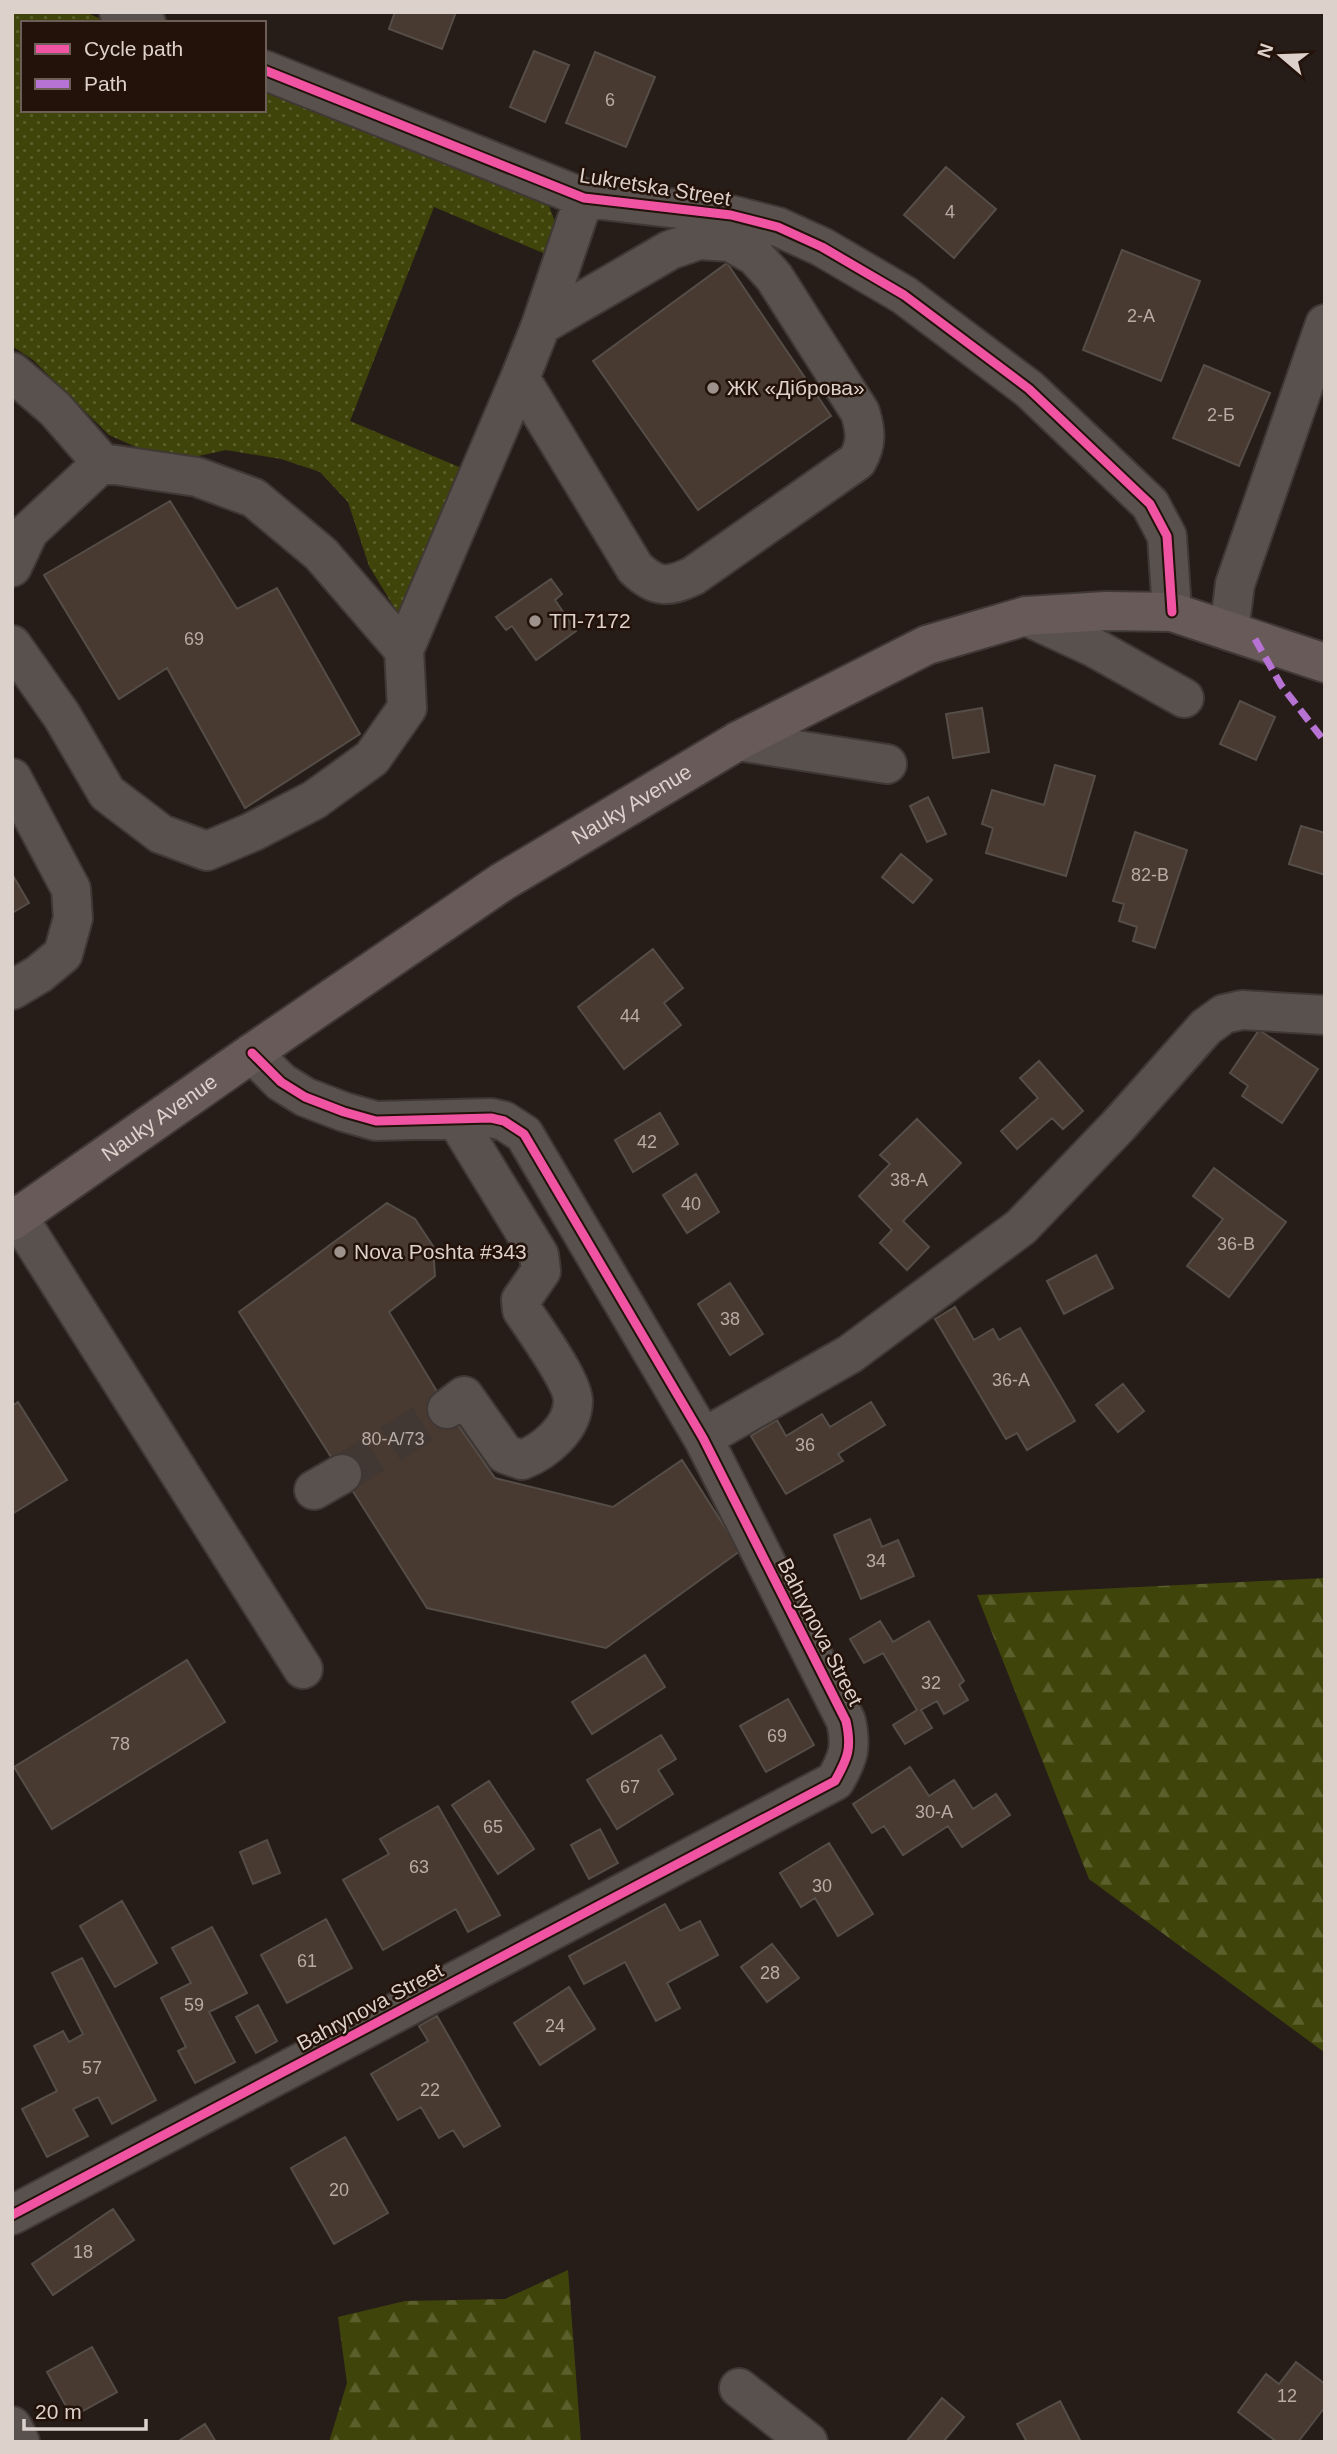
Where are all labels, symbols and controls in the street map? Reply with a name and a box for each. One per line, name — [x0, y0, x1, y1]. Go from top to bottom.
legend — [21, 21, 266, 112]
north arrow — [1246, 21, 1316, 91]
text: Cycle path — [84, 37, 183, 60]
text: N — [1253, 41, 1278, 61]
text: Path — [84, 72, 127, 95]
house number: 6 — [605, 90, 615, 110]
street label: Lukretska Street — [578, 163, 733, 210]
house number: 4 — [945, 202, 955, 222]
house number: 2-А — [1127, 306, 1155, 326]
place label: ЖК «Діброва» — [727, 376, 865, 399]
marker: ЖК «Діброва» — [705, 380, 721, 396]
house number: 2-Б — [1207, 405, 1235, 425]
place label: ТП-7172 — [549, 609, 631, 632]
marker: ТП-7172 — [527, 613, 543, 629]
house number: 69 — [184, 629, 204, 649]
street label: Nauky Avenue — [568, 760, 695, 849]
house number: 82-В — [1131, 865, 1169, 885]
house number: 44 — [620, 1006, 640, 1026]
street label: Nauky Avenue — [97, 1069, 221, 1166]
house number: 42 — [637, 1132, 657, 1152]
house number: 38-А — [890, 1170, 928, 1190]
house number: 40 — [681, 1194, 701, 1214]
house number: 36-В — [1217, 1234, 1255, 1254]
place label: Nova Poshta #343 — [354, 1240, 527, 1263]
marker: Nova Poshta #343 — [332, 1244, 348, 1260]
house number: 38 — [720, 1309, 740, 1329]
house number: 36-А — [992, 1370, 1030, 1390]
house number: 80-А/73 — [361, 1429, 425, 1449]
house number: 36 — [795, 1435, 815, 1455]
house number: 34 — [866, 1551, 886, 1571]
street label: Bahrynova Street — [773, 1554, 868, 1709]
house number: 32 — [921, 1673, 941, 1693]
house number: 69 — [767, 1726, 787, 1746]
house number: 78 — [110, 1734, 130, 1754]
house number: 67 — [620, 1777, 640, 1797]
house number: 30-А — [915, 1802, 953, 1822]
house number: 65 — [483, 1817, 503, 1837]
house number: 63 — [409, 1857, 429, 1877]
house number: 30 — [812, 1876, 832, 1896]
house number: 61 — [297, 1951, 317, 1971]
street label: Bahrynova Street — [293, 1958, 447, 2055]
house number: 28 — [760, 1963, 780, 1983]
house number: 59 — [184, 1995, 204, 2015]
house number: 24 — [545, 2016, 565, 2036]
house number: 57 — [82, 2058, 102, 2078]
house number: 22 — [420, 2080, 440, 2100]
house number: 20 — [329, 2180, 349, 2200]
house number: 18 — [73, 2242, 93, 2262]
house number: 12 — [1277, 2386, 1297, 2406]
scale bar — [24, 2388, 147, 2432]
text: 20 m — [35, 2400, 82, 2423]

